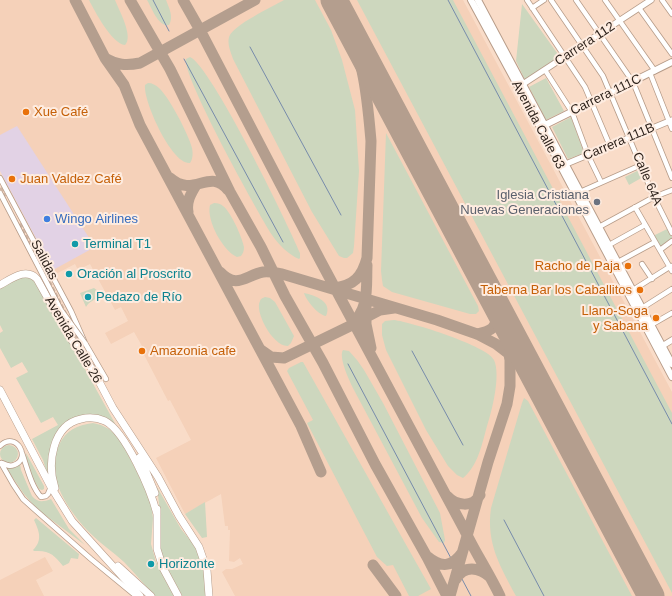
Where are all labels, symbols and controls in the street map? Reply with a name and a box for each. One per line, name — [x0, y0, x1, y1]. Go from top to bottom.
street label: Carrera 112 — [552, 19, 618, 69]
street label: Carrera 111C — [568, 71, 644, 119]
street label: Avenida Calle 63 — [508, 78, 568, 172]
place label: Xue Café — [34, 104, 88, 120]
marker: Xue Café — [21, 107, 31, 117]
street label: Carrera 111B — [581, 120, 657, 164]
street label: Calle 64A — [629, 150, 665, 208]
place label: Juan Valdez Café — [20, 171, 122, 187]
marker: Juan Valdez Café — [7, 174, 17, 184]
place label: Iglesia Cristiana Nuevas Generaciones — [460, 187, 589, 218]
marker: Iglesia Cristiana Nuevas Generaciones — [592, 197, 602, 207]
place label: Wingo Airlines — [55, 211, 138, 227]
marker: Wingo Airlines — [42, 214, 52, 224]
place label: Terminal T1 — [83, 236, 151, 252]
street label: Salidas — [27, 238, 61, 282]
marker: Terminal T1 — [70, 239, 80, 249]
place label: Racho de Paja — [535, 258, 620, 274]
marker: Racho de Paja — [623, 261, 633, 271]
place label: Oración al Proscrito — [77, 266, 191, 282]
marker: Oración al Proscrito — [64, 269, 74, 279]
place label: Taberna Bar los Caballitos — [480, 282, 632, 298]
marker: Taberna Bar los Caballitos — [635, 285, 645, 295]
place label: Pedazo de Río — [96, 289, 182, 305]
marker: Pedazo de Río — [83, 292, 93, 302]
street label: Avenida Calle 26 — [41, 294, 105, 386]
place label: Llano-Soga y Sabana — [582, 303, 648, 334]
marker: Llano-Soga y Sabana — [651, 313, 661, 323]
place label: Amazonia cafe — [150, 343, 236, 359]
marker: Amazonia cafe — [137, 346, 147, 356]
place label: Horizonte — [159, 556, 215, 572]
marker: Horizonte — [146, 559, 156, 569]

